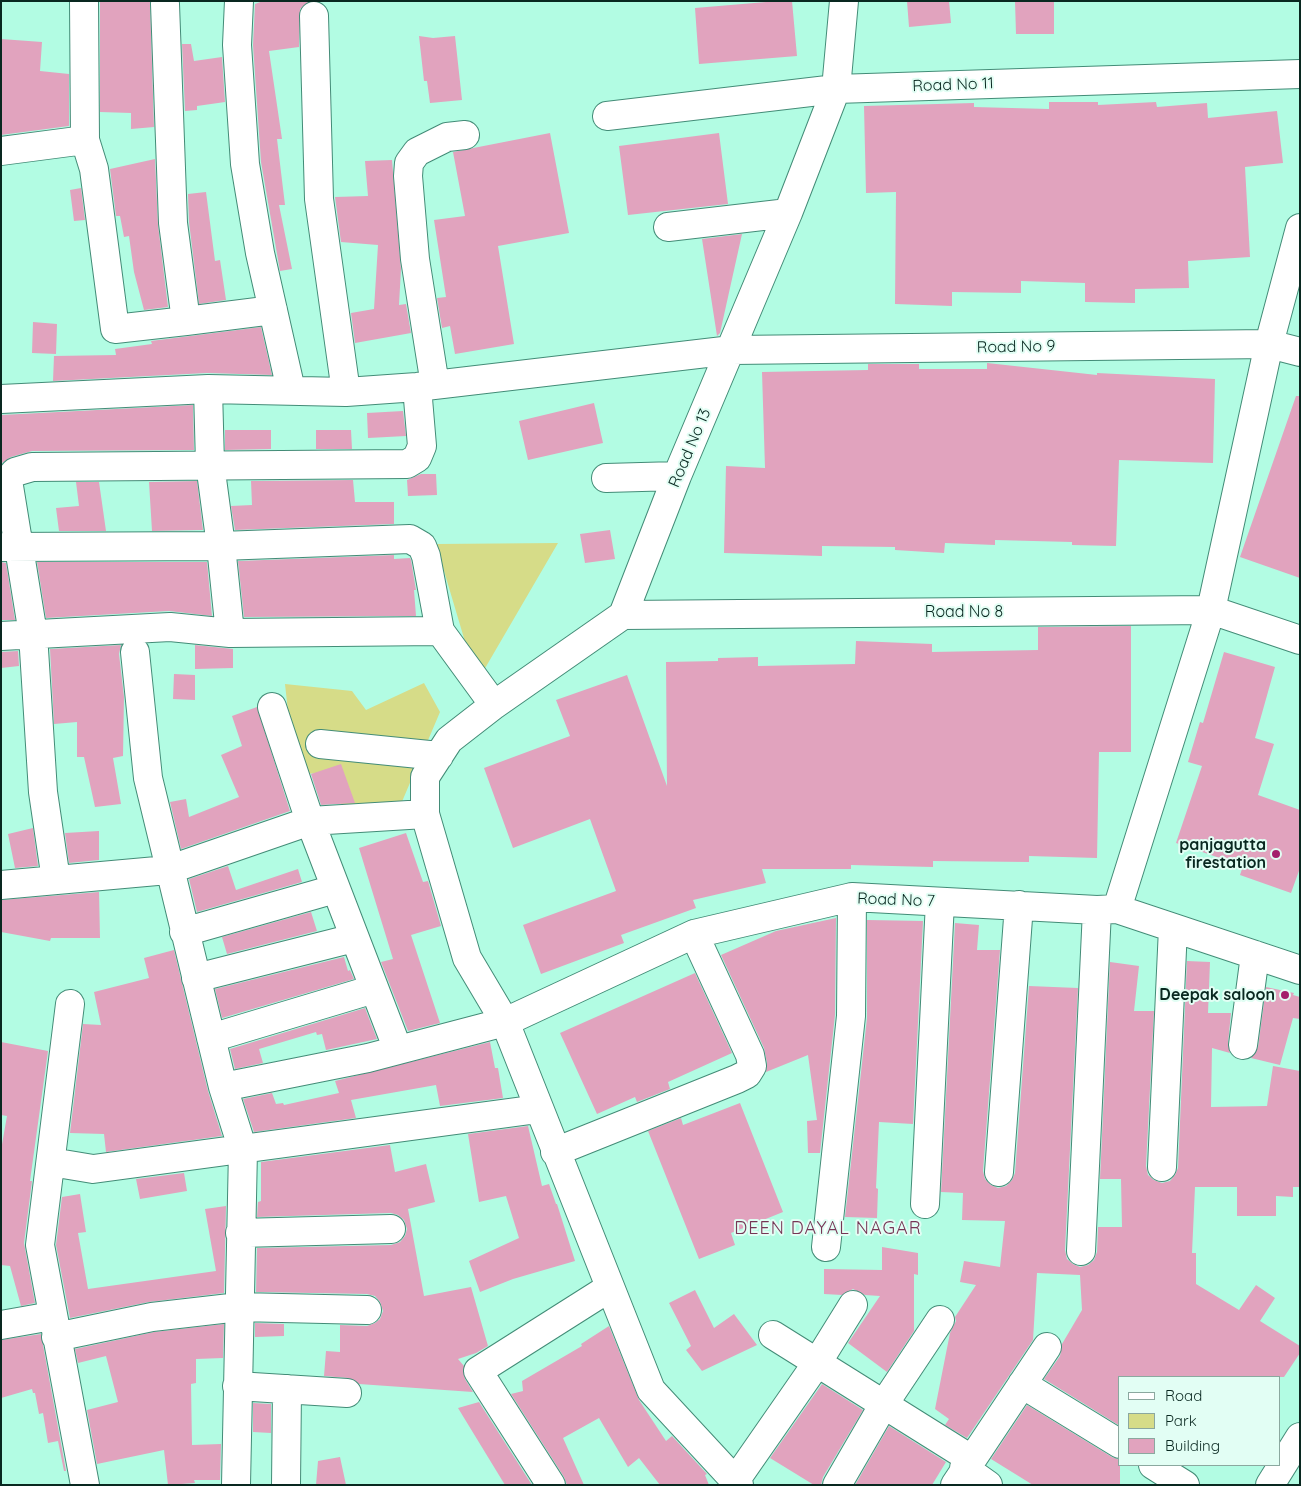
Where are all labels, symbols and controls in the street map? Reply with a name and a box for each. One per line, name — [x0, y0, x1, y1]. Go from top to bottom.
street label: Road No 11 — [912, 74, 994, 96]
street label: Road No 9 — [977, 337, 1055, 357]
street label: Road No 13 — [665, 406, 715, 490]
street label: Road No 8 — [925, 602, 1003, 622]
place label: panjagutta firestation — [1179, 835, 1266, 873]
marker: panjagutta firestation — [1270, 848, 1282, 860]
street label: Road No 7 — [857, 889, 935, 911]
place label: Deepak saloon — [1159, 985, 1275, 1005]
marker: Deepak saloon — [1279, 989, 1291, 1001]
district label: DEEN DAYAL NAGAR — [732, 1218, 924, 1240]
legend — [1118, 1376, 1281, 1466]
text: Road — [1165, 1386, 1202, 1405]
text: Park — [1165, 1411, 1197, 1430]
text: Building — [1165, 1436, 1220, 1455]

